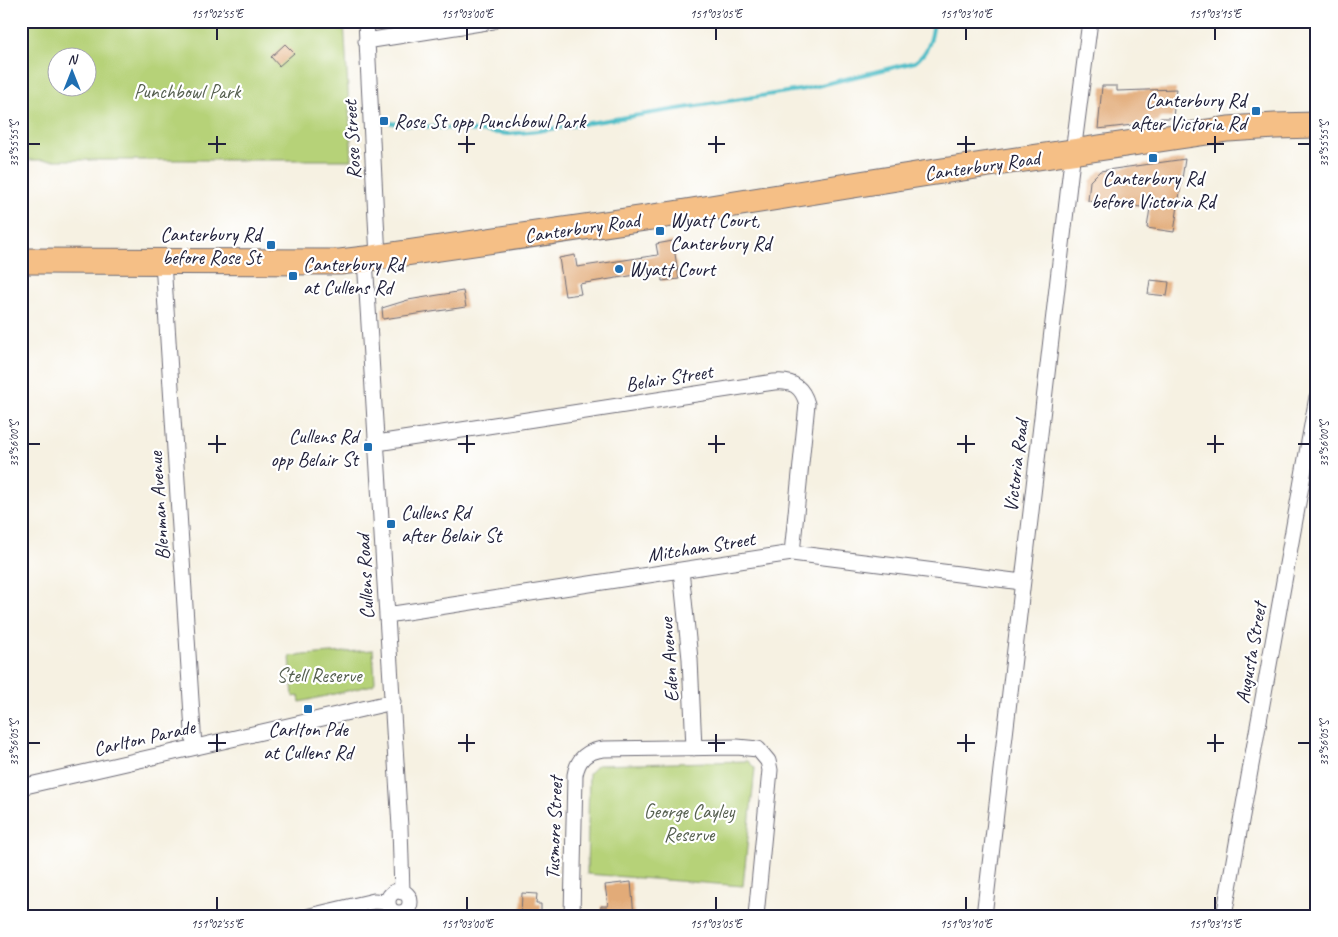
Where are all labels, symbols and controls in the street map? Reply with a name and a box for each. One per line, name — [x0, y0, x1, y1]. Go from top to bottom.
text: 151°02'55"E — [191, 6, 245, 22]
text: 151°03'00"E — [441, 6, 495, 22]
text: 151°03'05"E — [690, 6, 744, 22]
text: 151°03'10"E — [940, 6, 994, 22]
text: 151°03'15"E — [1189, 6, 1243, 22]
north arrow — [48, 48, 98, 98]
text: N — [68, 51, 79, 68]
park label: Punchbowl Park — [134, 79, 242, 104]
place label: Canterbury Rd after Victoria Rd — [1130, 88, 1249, 136]
street label: Rose Street — [337, 98, 367, 180]
marker: Canterbury Rd after Victoria Rd — [1250, 105, 1262, 117]
place label: Rose St opp Punchbowl Park — [394, 109, 587, 134]
marker: Rose St opp Punchbowl Park — [378, 115, 390, 127]
text: 33°55'55"S — [6, 119, 22, 167]
text: 33°55'55"S — [1316, 119, 1332, 167]
street label: Canterbury Road — [923, 145, 1044, 186]
marker: Canterbury Rd before Victoria Rd — [1147, 152, 1159, 164]
place label: Canterbury Rd before Victoria Rd — [1091, 166, 1218, 214]
street label: Canterbury Road — [523, 207, 644, 248]
place label: Wyatt Court, Canterbury Rd — [670, 208, 774, 256]
place label: Canterbury Rd before Rose St — [160, 222, 264, 270]
marker: Wyatt Court, Canterbury Rd — [654, 225, 666, 237]
marker: Canterbury Rd before Rose St — [265, 239, 277, 251]
place label: Canterbury Rd at Cullens Rd — [303, 252, 407, 300]
place label: Wyatt Court — [629, 257, 718, 282]
marker: Wyatt Court — [613, 263, 625, 275]
marker: Canterbury Rd at Cullens Rd — [287, 270, 299, 282]
street label: Belair Street — [624, 358, 716, 397]
street label: Victoria Road — [998, 415, 1034, 513]
text: 33°56'00"S — [6, 419, 22, 467]
text: 33°56'00"S — [1316, 419, 1332, 467]
place label: Cullens Rd opp Belair St — [270, 424, 361, 472]
marker: Cullens Rd opp Belair St — [362, 441, 374, 453]
street label: Blenman Avenue — [143, 449, 175, 561]
place label: Cullens Rd after Belair St — [401, 500, 504, 548]
marker: Cullens Rd after Belair St — [385, 518, 397, 530]
street label: Mitcham Street — [646, 526, 759, 568]
street label: Cullens Road — [350, 531, 380, 620]
street label: Augusta Street — [1230, 597, 1273, 705]
street label: Eden Avenue — [653, 615, 684, 703]
park label: Stell Reserve — [277, 663, 363, 688]
marker: Carlton Pde at Cullens Rd — [302, 703, 314, 715]
street label: Carlton Parade — [91, 714, 199, 762]
place label: Carlton Pde at Cullens Rd — [263, 717, 356, 765]
text: 33°56'05"S — [6, 718, 22, 766]
text: 33°56'05"S — [1316, 718, 1332, 766]
street label: Tusmore Street — [540, 773, 568, 880]
park label: George Cayley Reserve — [644, 799, 735, 847]
text: 151°02'55"E — [191, 916, 245, 932]
text: 151°03'00"E — [441, 916, 495, 932]
text: 151°03'05"E — [690, 916, 744, 932]
text: 151°03'10"E — [940, 916, 994, 932]
text: 151°03'15"E — [1189, 916, 1243, 932]

